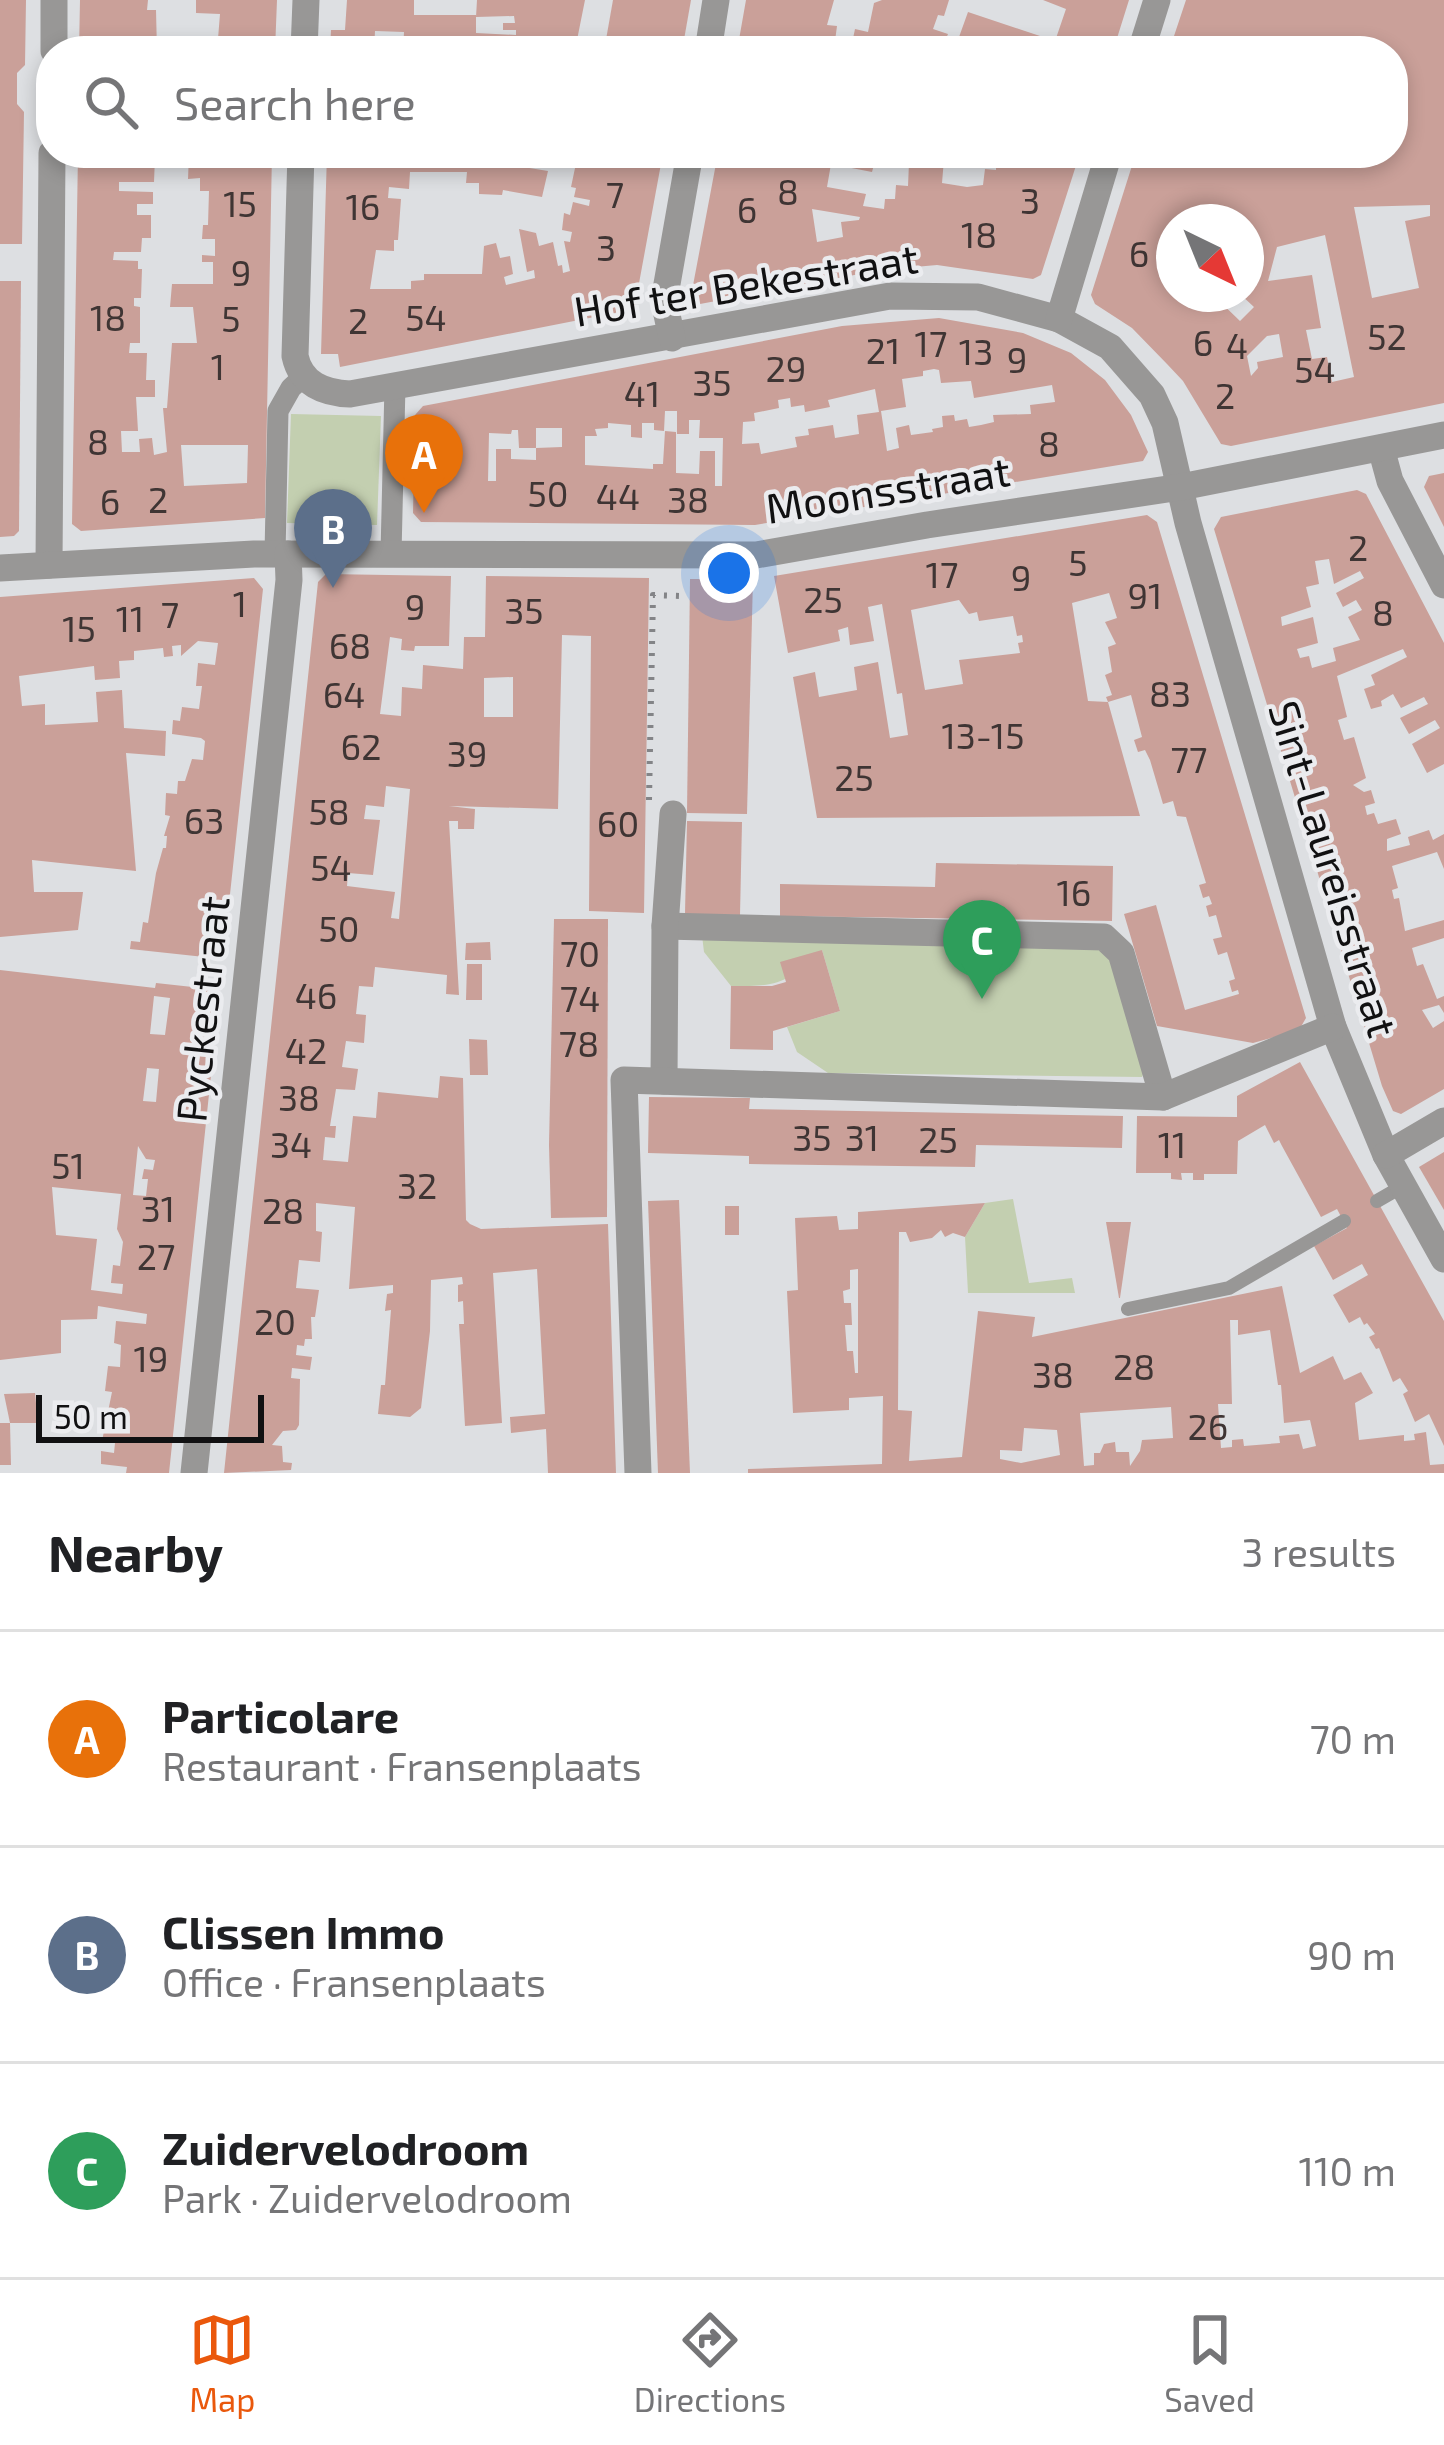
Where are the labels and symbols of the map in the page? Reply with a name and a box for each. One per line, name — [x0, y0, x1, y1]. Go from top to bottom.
house number: 8 — [777, 169, 799, 212]
house number: 7 — [606, 172, 624, 215]
house number: 3 — [1020, 178, 1040, 221]
house number: 15 — [223, 181, 257, 224]
house number: 16 — [346, 184, 380, 227]
house number: 6 — [737, 187, 757, 230]
north arrow — [1156, 204, 1264, 312]
house number: 18 — [961, 212, 997, 255]
house number: 3 — [596, 225, 616, 268]
street label: Hof ter Bekestraat — [570, 231, 921, 335]
house number: 6 — [1129, 231, 1149, 274]
house number: 9 — [231, 250, 251, 293]
house number: 18 — [90, 295, 126, 338]
house number: 54 — [405, 295, 447, 338]
house number: 5 — [221, 296, 241, 339]
house number: 2 — [348, 298, 368, 341]
house number: 52 — [1367, 314, 1407, 357]
house number: 6 — [1193, 320, 1213, 363]
house number: 17 — [915, 321, 947, 364]
house number: 4 — [1226, 323, 1248, 366]
house number: 21 — [866, 328, 900, 371]
house number: 13 — [959, 329, 993, 372]
house number: 9 — [1007, 337, 1027, 380]
house number: 1 — [211, 344, 225, 387]
house number: 29 — [766, 346, 806, 389]
house number: 54 — [1294, 347, 1336, 390]
house number: 35 — [692, 360, 732, 403]
house number: 41 — [624, 371, 660, 414]
house number: 2 — [1215, 373, 1235, 416]
pin: A — [385, 414, 463, 513]
house number: 8 — [87, 419, 109, 462]
house number: 8 — [1038, 421, 1060, 464]
street label: Moonsstraat — [762, 444, 1013, 532]
house number: 50 — [527, 471, 569, 514]
house number: 44 — [596, 474, 640, 517]
house number: 2 — [148, 477, 168, 520]
house number: 38 — [667, 477, 709, 520]
house number: 6 — [100, 479, 120, 522]
pin: B — [294, 489, 372, 588]
house number: 2 — [1348, 525, 1368, 568]
house number: 5 — [1068, 540, 1088, 583]
your location — [699, 543, 759, 603]
house number: 17 — [926, 552, 958, 595]
house number: 9 — [1011, 555, 1031, 598]
house number: 91 — [1128, 573, 1162, 616]
house number: 25 — [803, 577, 843, 620]
house number: 1 — [233, 581, 247, 624]
house number: 9 — [405, 584, 425, 627]
house number: 35 — [504, 588, 544, 631]
house number: 8 — [1372, 590, 1394, 633]
house number: 7 — [161, 592, 179, 635]
house number: 11 — [116, 596, 144, 639]
house number: 15 — [62, 606, 96, 649]
house number: 68 — [329, 623, 371, 666]
house number: 83 — [1149, 671, 1191, 714]
house number: 64 — [323, 672, 365, 715]
street label: Sint-Laureisstraat — [1260, 694, 1410, 1042]
house number: 13-15 — [942, 713, 1024, 756]
house number: 62 — [341, 724, 381, 767]
house number: 39 — [447, 731, 487, 774]
house number: 77 — [1171, 737, 1207, 780]
house number: 25 — [834, 755, 874, 798]
house number: 58 — [308, 789, 350, 832]
house number: 63 — [184, 798, 224, 841]
house number: 60 — [597, 801, 639, 844]
house number: 54 — [310, 845, 352, 888]
house number: 16 — [1057, 870, 1091, 913]
street label: Pyckestraat — [164, 893, 238, 1124]
pin: C — [943, 900, 1021, 999]
house number: 50 — [318, 906, 360, 949]
house number: 70 — [560, 931, 600, 974]
house number: 46 — [295, 973, 337, 1016]
house number: 74 — [560, 976, 600, 1019]
house number: 78 — [559, 1021, 599, 1064]
house number: 42 — [285, 1028, 327, 1071]
house number: 38 — [278, 1075, 320, 1118]
house number: 35 — [792, 1115, 832, 1158]
house number: 31 — [845, 1115, 879, 1158]
house number: 25 — [918, 1117, 958, 1160]
house number: 34 — [270, 1122, 312, 1165]
house number: 11 — [1158, 1122, 1186, 1165]
house number: 51 — [51, 1143, 85, 1186]
house number: 32 — [397, 1163, 437, 1206]
house number: 31 — [141, 1186, 175, 1229]
house number: 28 — [262, 1188, 304, 1231]
house number: 27 — [137, 1234, 175, 1277]
house number: 20 — [254, 1299, 296, 1342]
house number: 19 — [134, 1336, 168, 1379]
house number: 28 — [1113, 1344, 1155, 1387]
house number: 38 — [1032, 1352, 1074, 1395]
scale bar — [36, 1389, 264, 1442]
house number: 26 — [1188, 1404, 1228, 1447]

